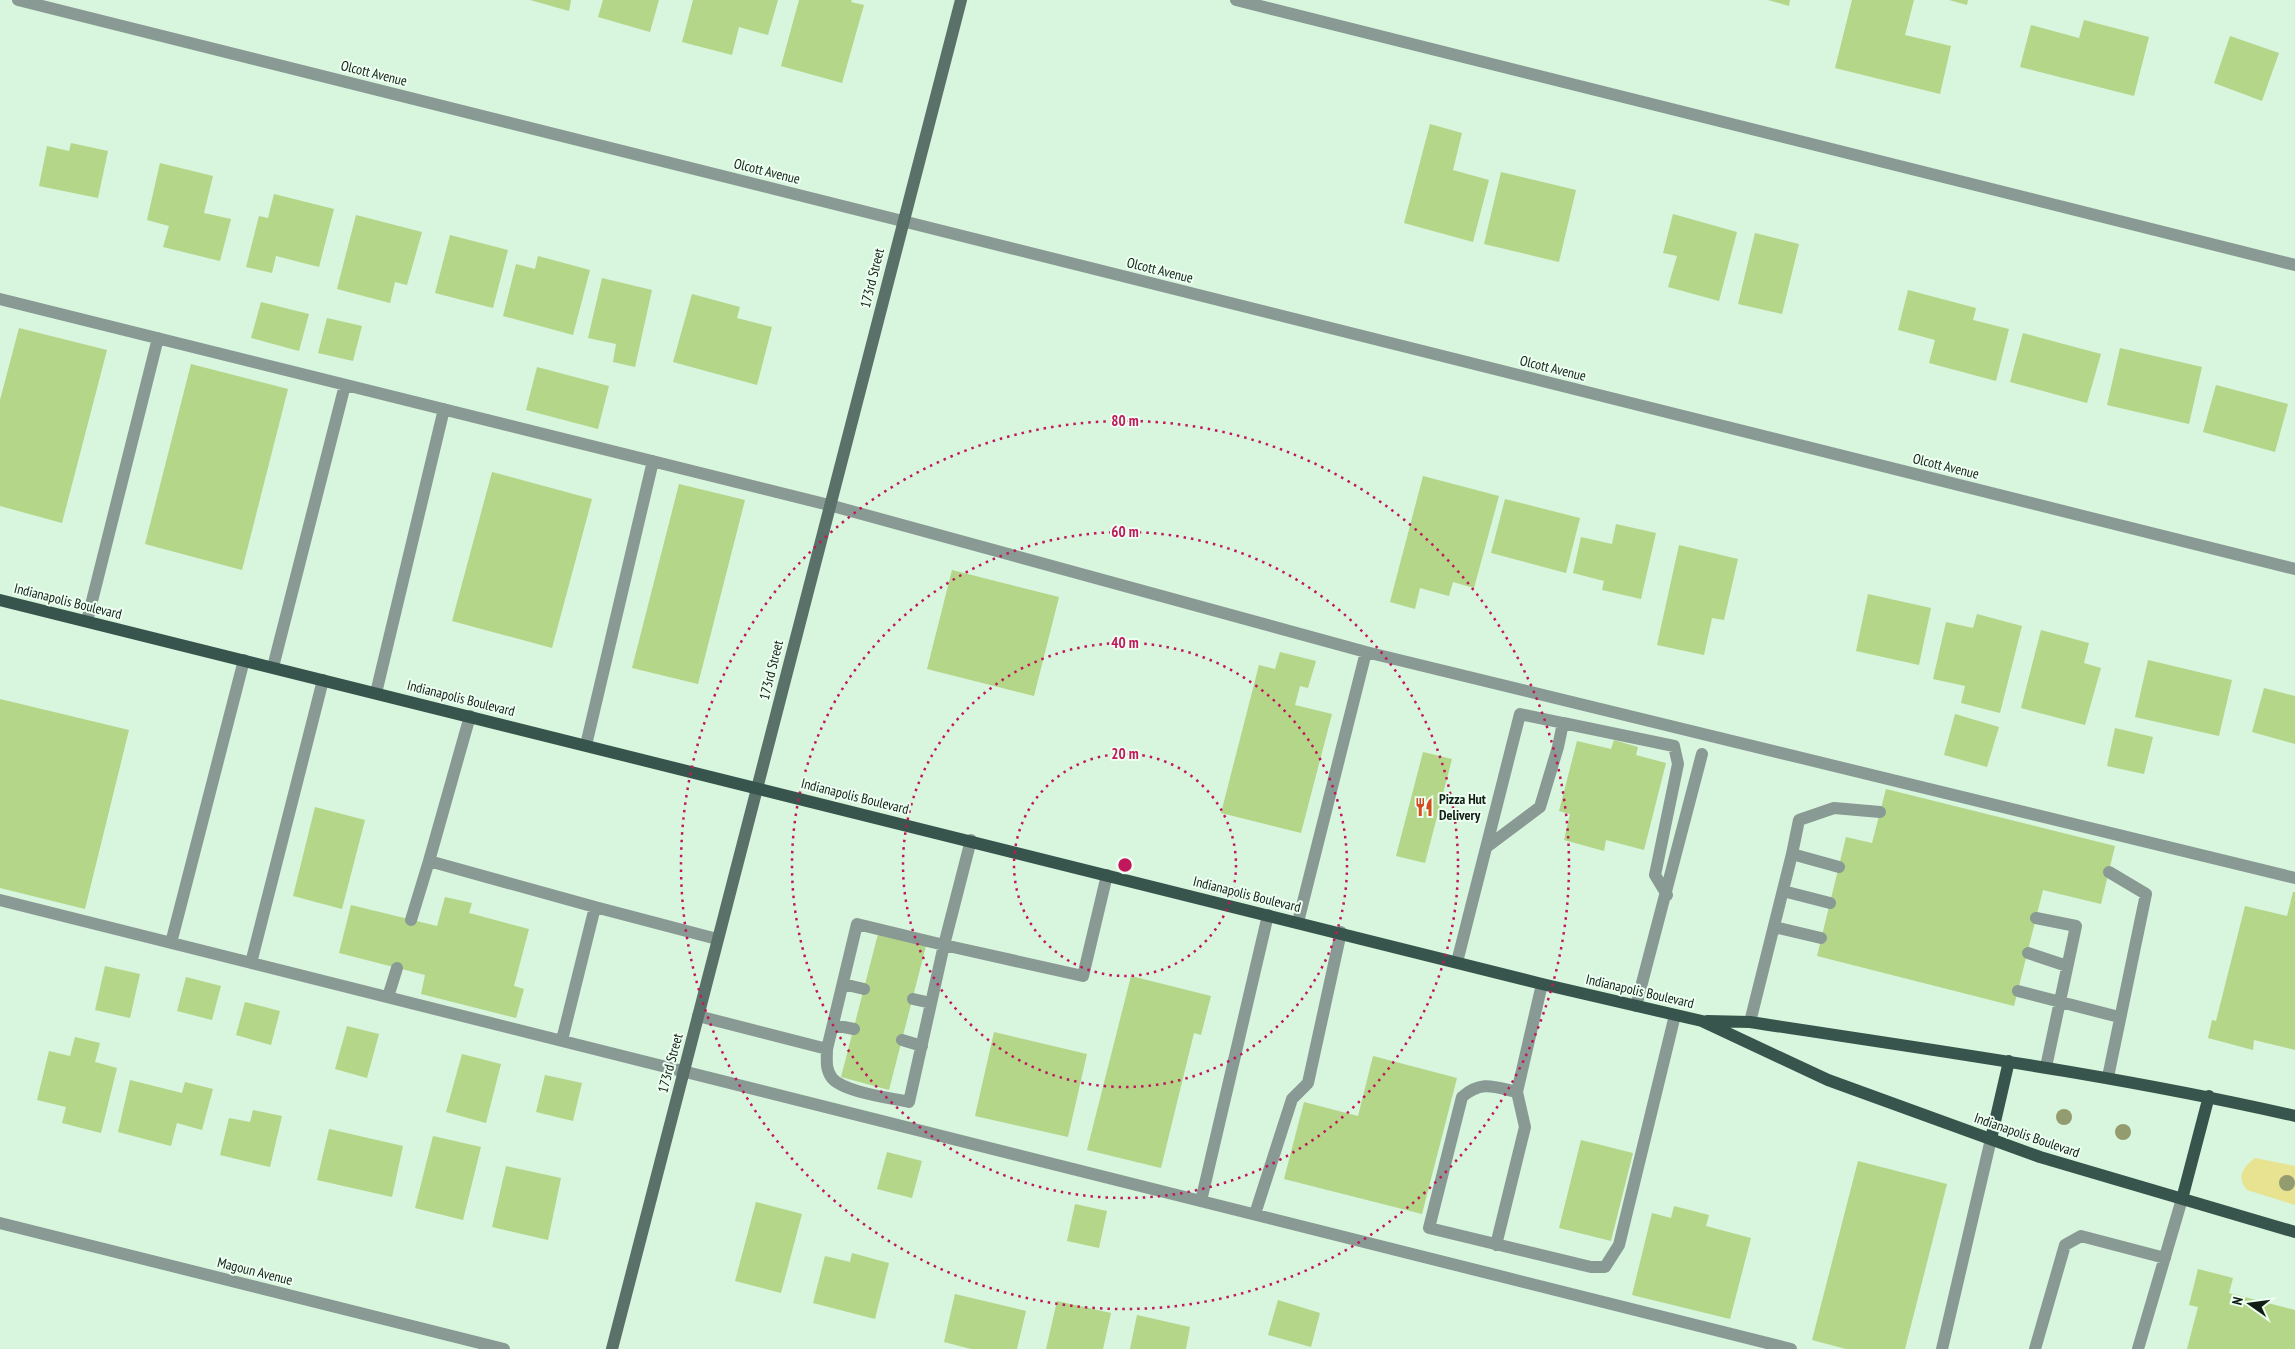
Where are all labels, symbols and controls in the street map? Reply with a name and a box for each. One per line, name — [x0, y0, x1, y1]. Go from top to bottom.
street label: Olcott Avenue — [339, 56, 409, 90]
street label: Olcott Avenue — [732, 154, 802, 188]
street label: 173rd Street — [856, 246, 888, 310]
street label: Olcott Avenue — [1125, 253, 1195, 287]
street label: Olcott Avenue — [1518, 351, 1588, 385]
text: 80 m — [1111, 411, 1139, 430]
street label: Olcott Avenue — [1911, 449, 1981, 483]
text: 60 m — [1111, 522, 1139, 541]
street label: Indianapolis Boulevard — [12, 579, 124, 623]
text: 40 m — [1111, 633, 1139, 652]
street label: 173rd Street — [755, 638, 787, 702]
street label: Indianapolis Boulevard — [405, 676, 517, 720]
text: 20 m — [1111, 744, 1139, 763]
street label: Indianapolis Boulevard — [799, 774, 911, 818]
place label: Pizza Hut Delivery — [1439, 790, 1486, 824]
restaurant icon: Pizza Hut Delivery — [1413, 796, 1435, 818]
centre of rings — [1116, 856, 1134, 874]
street label: Indianapolis Boulevard — [1191, 872, 1303, 916]
street label: Indianapolis Boulevard — [1584, 970, 1696, 1012]
street label: 173rd Street — [653, 1031, 687, 1095]
street label: Indianapolis Boulevard — [1972, 1109, 2082, 1161]
street label: Magoun Avenue — [216, 1253, 295, 1289]
north arrow — [2225, 1279, 2275, 1329]
text: N — [2228, 1295, 2247, 1307]

